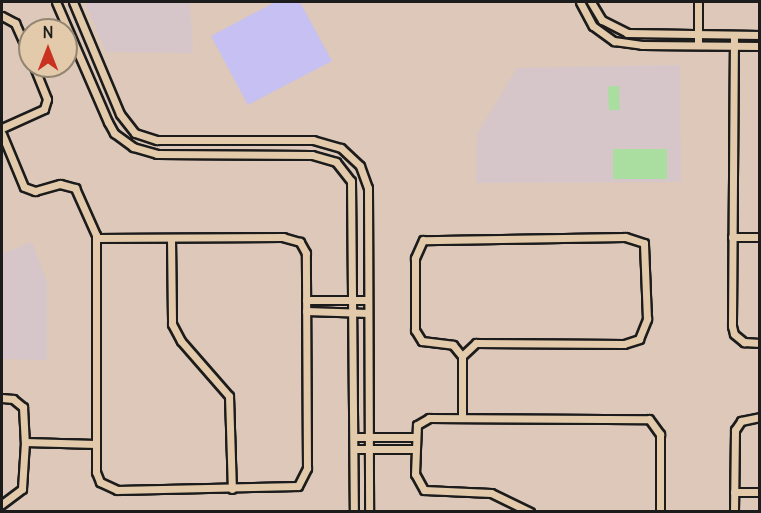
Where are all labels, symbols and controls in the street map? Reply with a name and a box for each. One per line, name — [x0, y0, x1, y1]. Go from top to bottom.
north arrow — [18, 18, 78, 78]
text: N — [42, 22, 54, 42]

